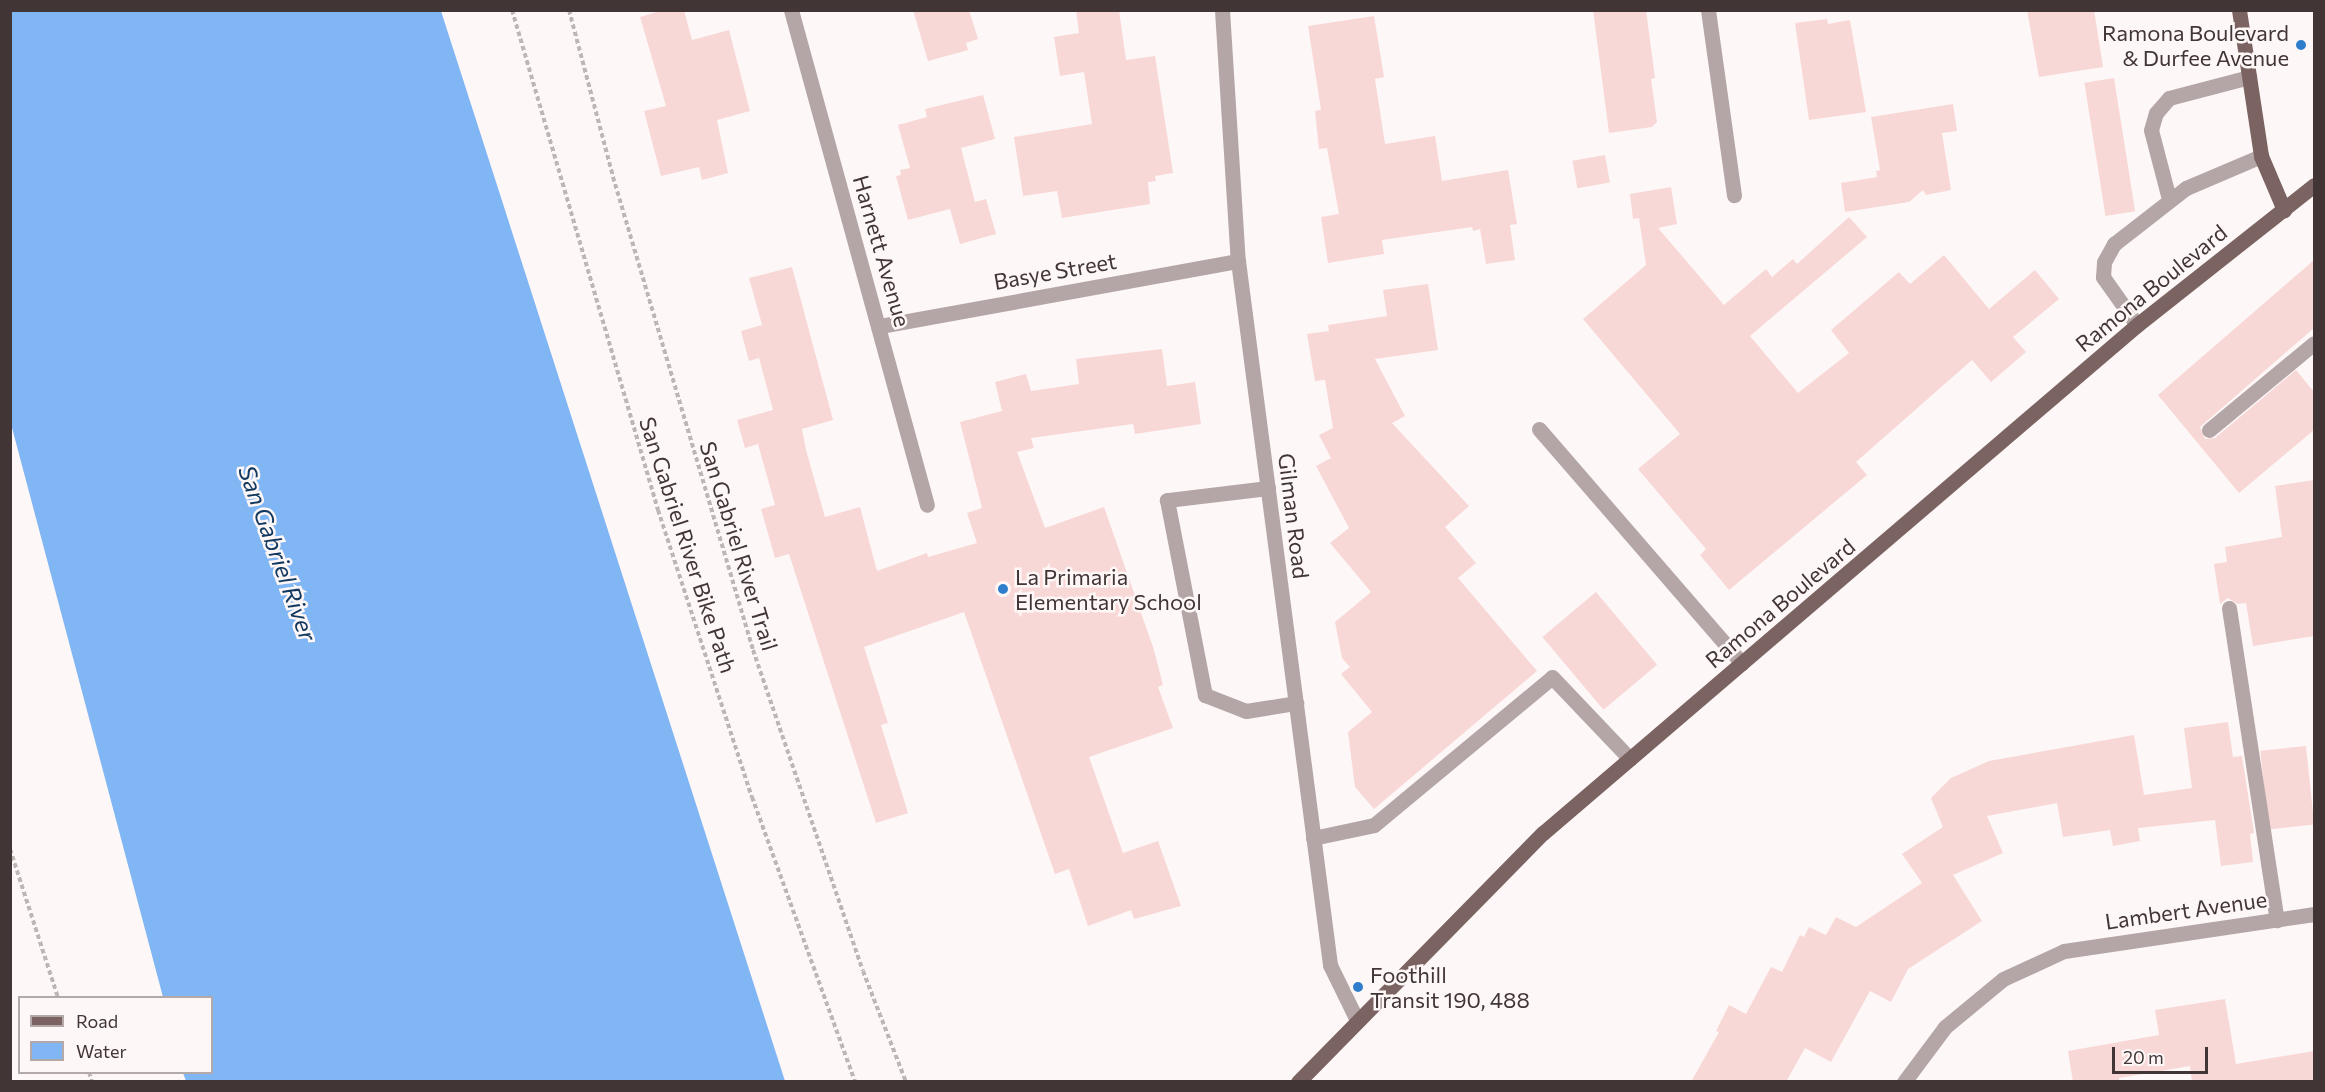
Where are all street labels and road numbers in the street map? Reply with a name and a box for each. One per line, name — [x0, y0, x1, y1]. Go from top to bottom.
street label: Harnett Avenue — [848, 172, 916, 330]
street label: Ramona Boulevard — [2070, 219, 2232, 357]
street label: Basye Street — [991, 247, 1119, 295]
street label: San Gabriel River Bike Path — [634, 414, 742, 676]
street label: San Gabriel River Trail — [695, 438, 783, 654]
street label: Gilman Road — [1273, 452, 1315, 580]
street label: Ramona Boulevard — [1700, 533, 1860, 673]
street label: Lambert Avenue — [2103, 886, 2269, 934]

